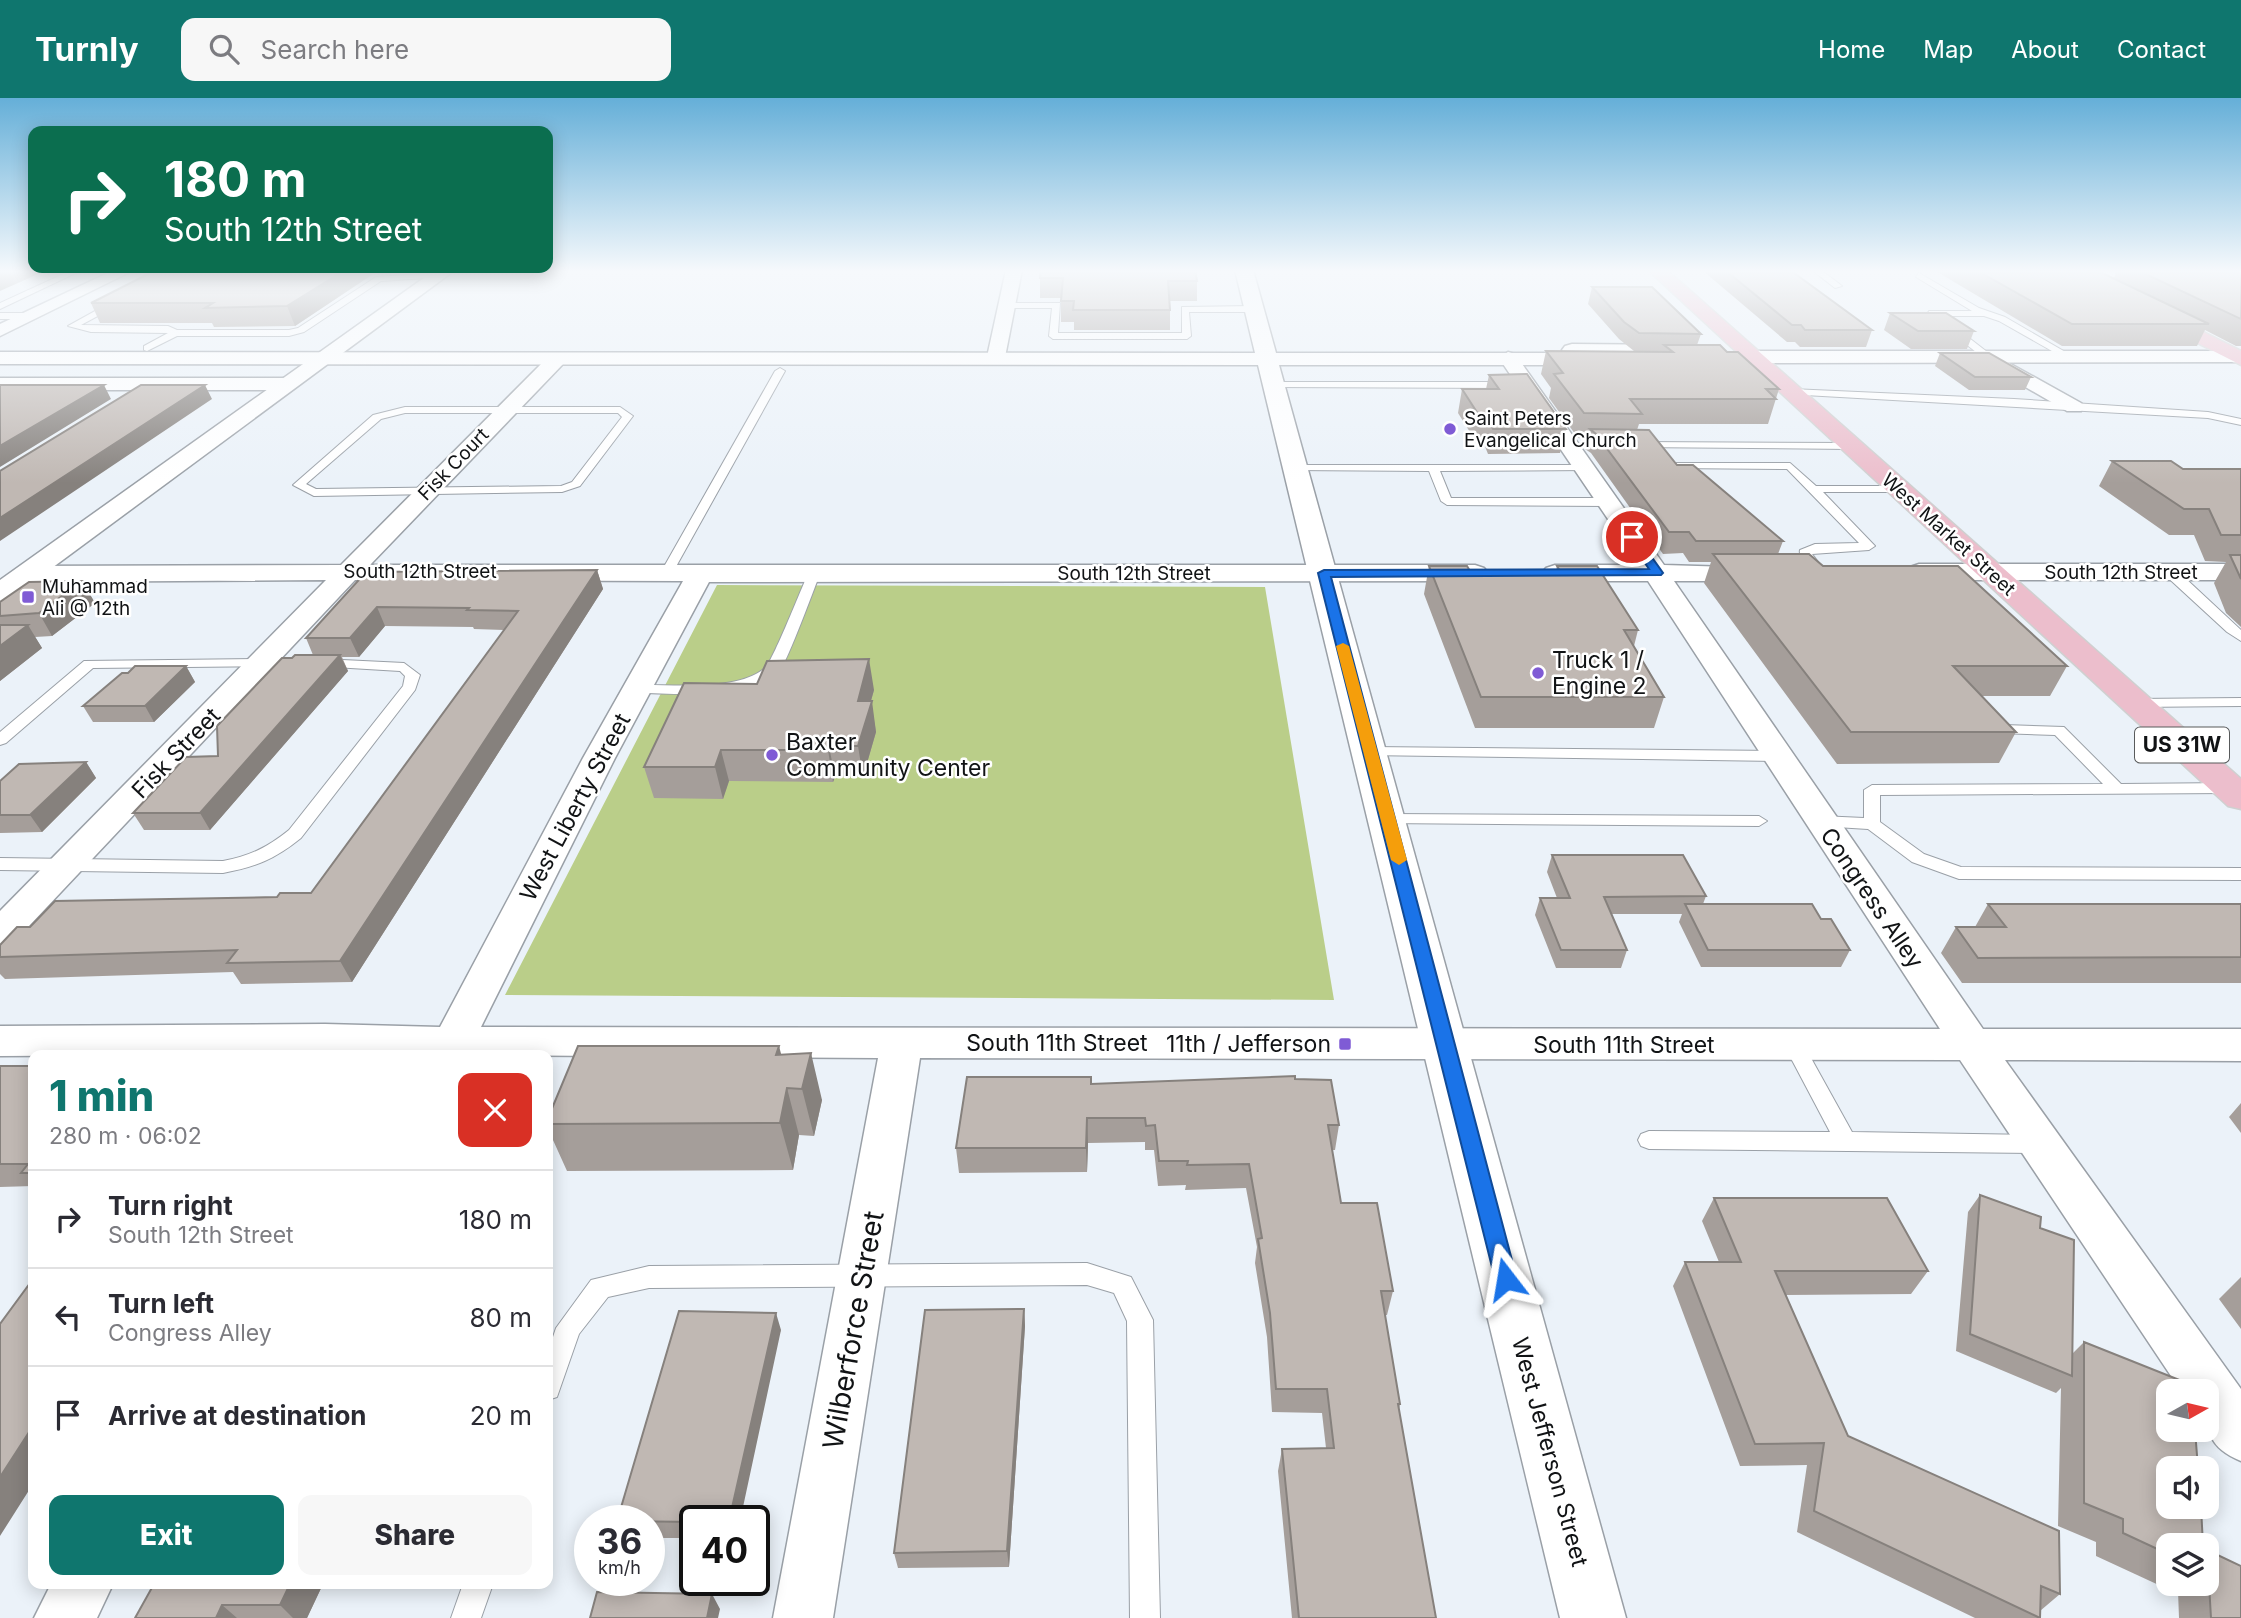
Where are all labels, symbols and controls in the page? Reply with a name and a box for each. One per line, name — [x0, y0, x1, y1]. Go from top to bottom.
search box — [181, 18, 671, 81]
text: Turnly — [35, 29, 139, 69]
icon: search — [205, 30, 243, 68]
text: Search here — [261, 34, 409, 65]
text: Home — [1818, 35, 1885, 64]
text: Map — [1923, 35, 1973, 64]
text: About — [2011, 35, 2079, 64]
text: Contact — [2117, 35, 2206, 64]
text: 180 m — [164, 150, 306, 209]
icon: right — [49, 154, 140, 245]
text: South 12th Street — [164, 210, 422, 249]
place label: Saint Peters Evangelical Church — [1464, 407, 1637, 452]
marker: Saint Peters Evangelical Church — [1442, 421, 1458, 437]
street label: Fisk Court — [413, 423, 494, 505]
street label: West Market Street — [1877, 468, 2020, 600]
pin — [1602, 507, 1662, 567]
icon: arrive — [1613, 518, 1651, 556]
street label: South 12th Street — [343, 560, 497, 583]
street label: South 12th Street — [2044, 561, 2198, 584]
street label: South 12th Street — [1057, 562, 1211, 585]
place label: Muhammad Ali @ 12th — [42, 575, 148, 620]
marker: Muhammad Ali @ 12th — [20, 589, 36, 605]
place label: Truck 1 / Engine 2 — [1552, 646, 1647, 700]
marker: Truck 1 / Engine 2 — [1530, 665, 1546, 681]
street label: Fisk Street — [126, 701, 226, 804]
street label: West Liberty Street — [514, 708, 636, 906]
place label: Baxter Community Center — [786, 728, 991, 782]
road number: US 31W — [2135, 728, 2229, 762]
marker: Baxter Community Center — [764, 747, 780, 763]
street label: Congress Alley — [1815, 822, 1929, 974]
street label: South 11th Street — [966, 1029, 1148, 1057]
place label: 11th / Jefferson — [1166, 1030, 1331, 1058]
street label: South 11th Street — [1533, 1031, 1715, 1059]
marker: 11th / Jefferson — [1337, 1036, 1353, 1052]
text: 1 min — [49, 1070, 154, 1121]
button: close — [458, 1073, 532, 1147]
text: 280 m · 06:02 — [49, 1122, 202, 1150]
text: Turn right — [108, 1190, 233, 1221]
icon: right — [49, 1200, 87, 1238]
text: 180 m — [459, 1204, 532, 1235]
street label: Wilberforce Street — [815, 1208, 891, 1452]
text: South 12th Street — [108, 1221, 294, 1249]
position arrow — [1469, 1242, 1543, 1316]
text: Turn left — [108, 1288, 214, 1319]
icon: left — [49, 1298, 87, 1336]
text: 80 m — [469, 1302, 532, 1333]
text: Congress Alley — [108, 1319, 272, 1347]
street label: West Jefferson Street — [1506, 1334, 1594, 1570]
north arrow — [2156, 1379, 2219, 1442]
map controls — [2156, 1379, 2219, 1596]
icon: arrive — [49, 1396, 87, 1434]
text: Arrive at destination — [108, 1400, 367, 1431]
text: 20 m — [470, 1400, 532, 1431]
button: sound — [2156, 1456, 2219, 1519]
button: Exit — [49, 1495, 284, 1575]
button: Share — [298, 1495, 532, 1575]
speed limit sign: 40 — [679, 1505, 770, 1596]
text: 36 — [597, 1520, 642, 1562]
button: layers — [2156, 1533, 2219, 1596]
text: km/h — [598, 1557, 641, 1578]

